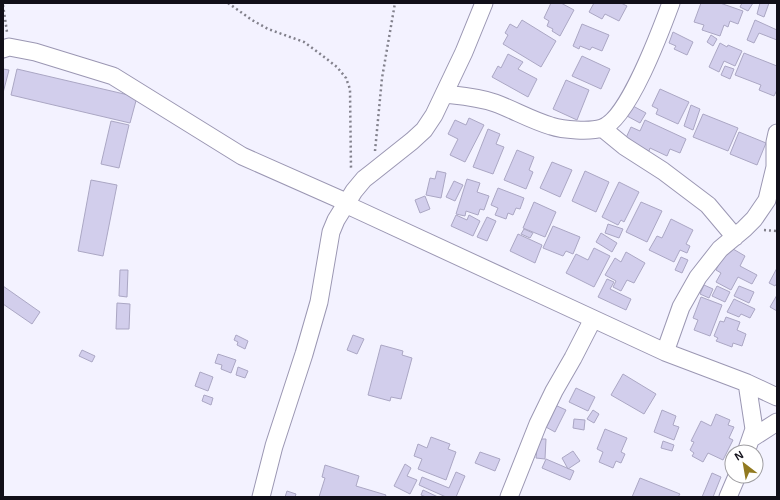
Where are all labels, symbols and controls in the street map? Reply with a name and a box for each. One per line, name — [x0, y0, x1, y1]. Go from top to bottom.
north arrow — [724, 444, 764, 484]
text: N — [732, 448, 745, 463]

